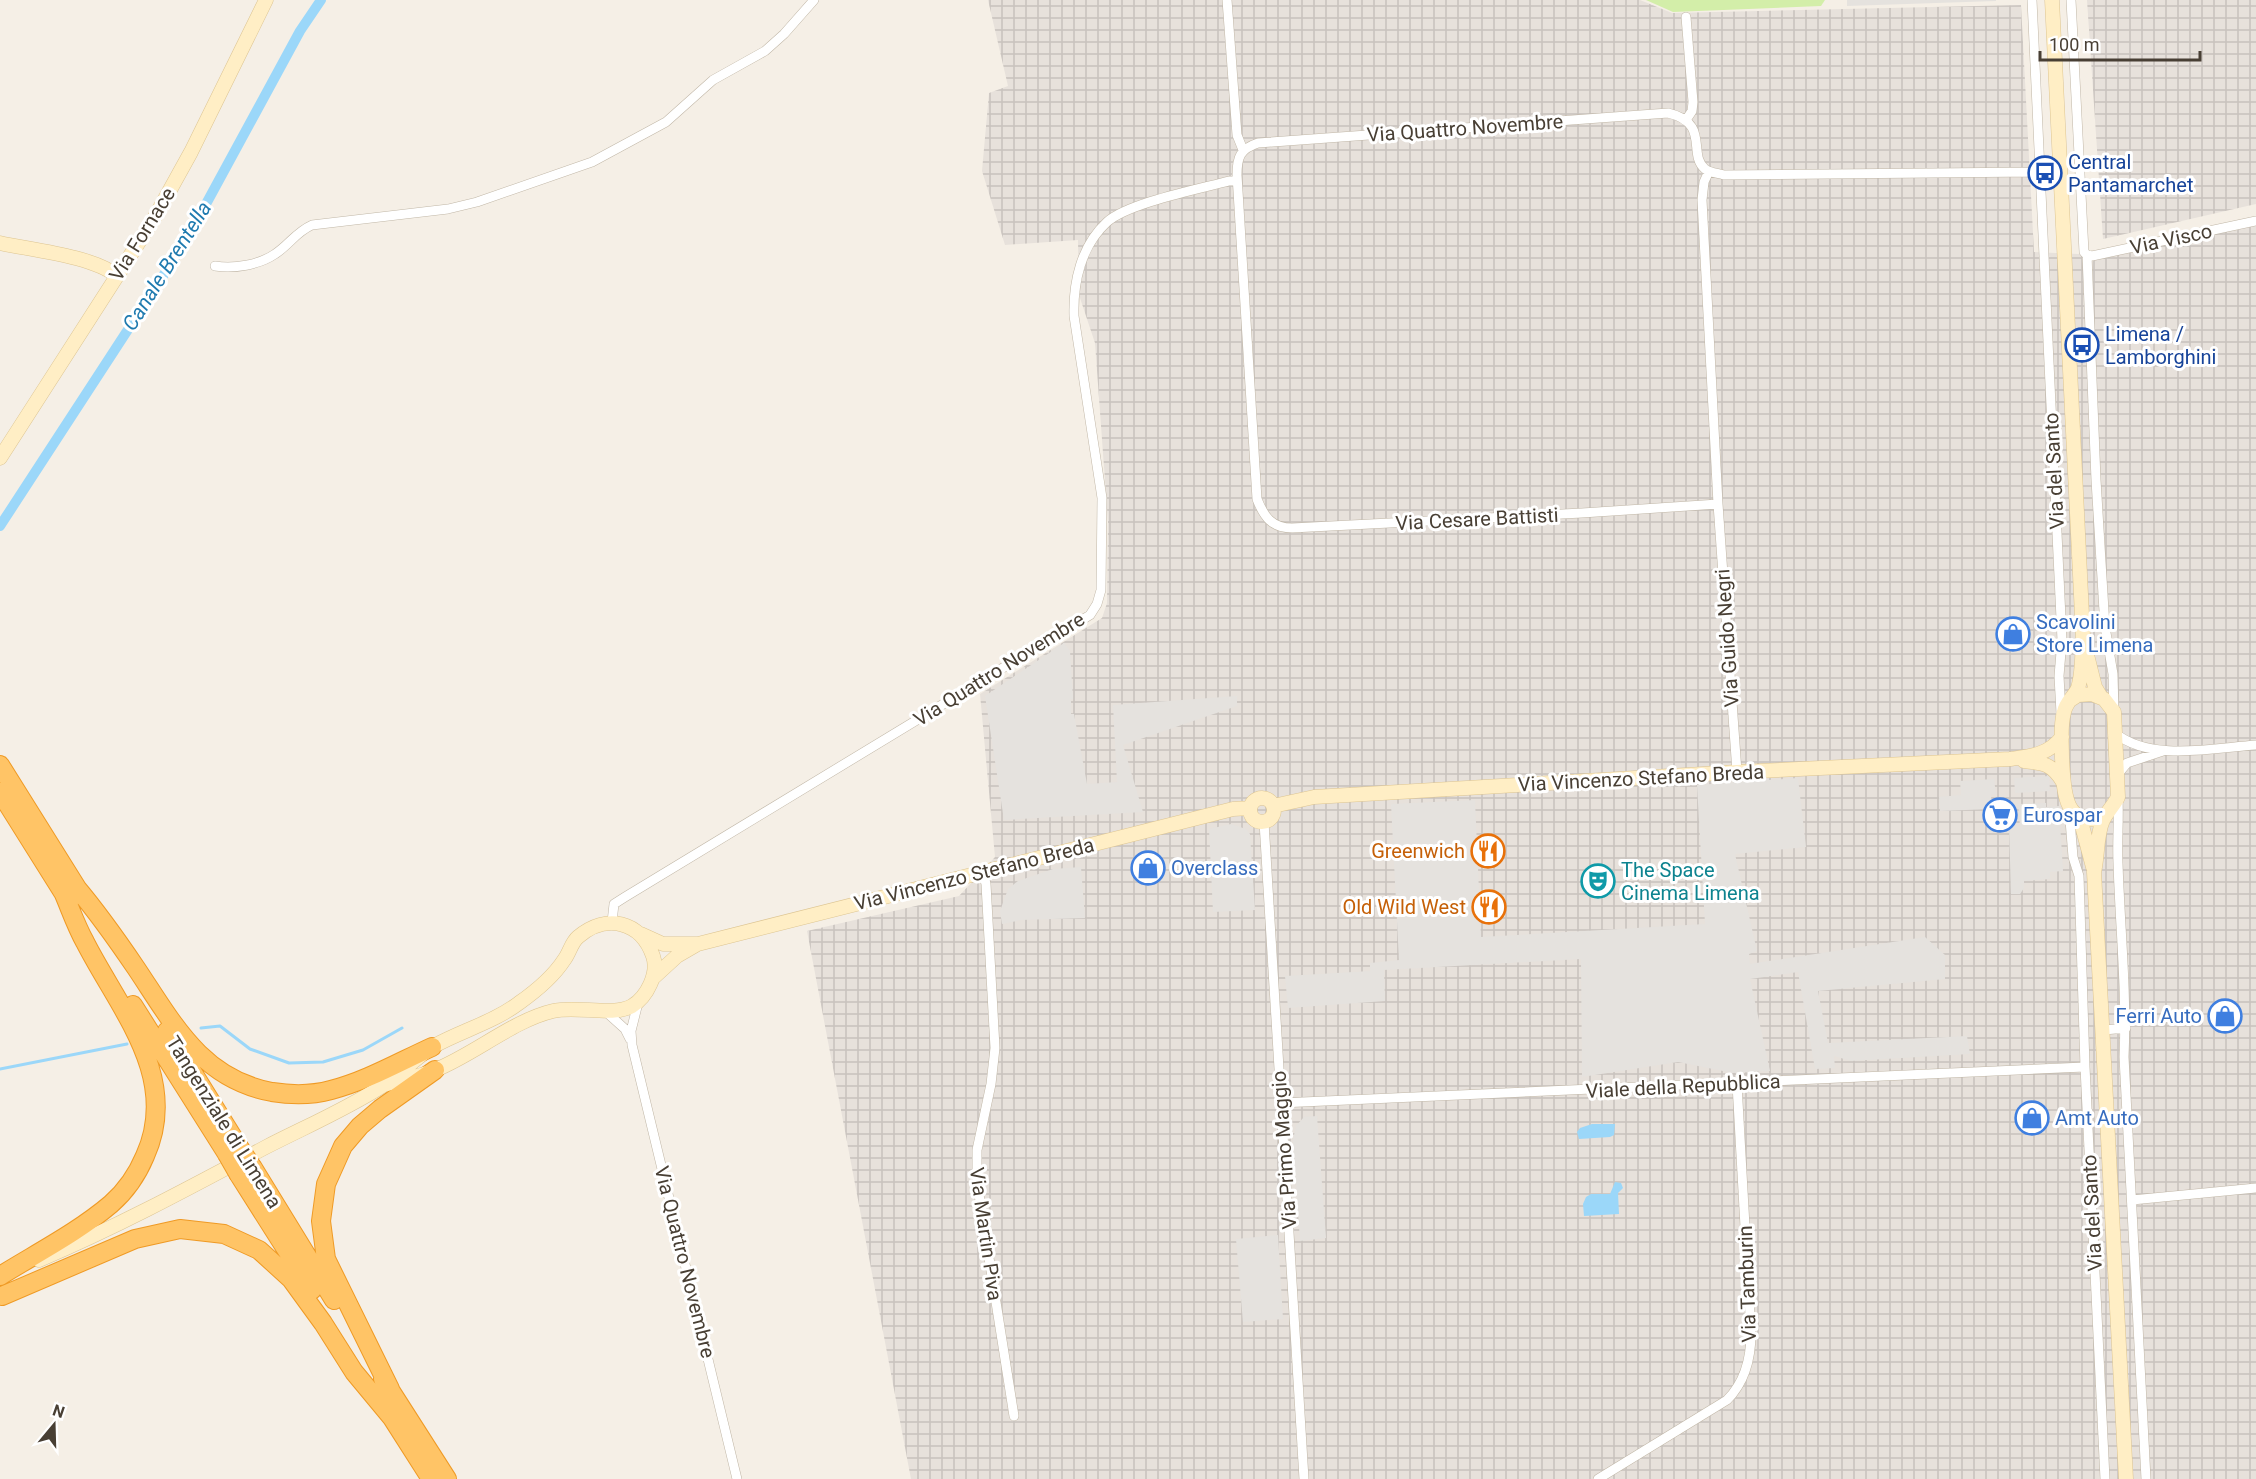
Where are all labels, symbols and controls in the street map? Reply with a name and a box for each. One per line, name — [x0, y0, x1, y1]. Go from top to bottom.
scale bar — [2040, 24, 2200, 62]
text: 100 m — [2049, 34, 2100, 55]
street label: Via Quattro Novembre — [1366, 109, 1564, 147]
place label: Central Pantamarchet — [2068, 150, 2194, 197]
bus stop icon: Central Pantamarchet — [2027, 155, 2063, 191]
street label: Via Fornace — [104, 183, 180, 285]
water label: Canale Brentella — [118, 197, 216, 335]
street label: Via Visco — [2128, 219, 2214, 259]
place label: Limena / Lamborghini — [2105, 322, 2216, 369]
bus stop icon: Limena / Lamborghini — [2064, 327, 2100, 363]
street label: Via del Santo — [2039, 412, 2069, 530]
street label: Via Cesare Battisti — [1395, 503, 1559, 535]
street label: Via Guido Negri — [1710, 568, 1744, 708]
street label: Via Quattro Novembre — [909, 607, 1089, 731]
place label: Scavolini Store Limena — [2036, 610, 2154, 657]
shop icon: Scavolini Store Limena — [1995, 616, 2031, 652]
street label: Via Vincenzo Stefano Breda — [1517, 760, 1765, 796]
supermarket icon: Eurospar — [1982, 797, 2018, 833]
place label: Eurospar — [2023, 803, 2103, 827]
street label: Via Vincenzo Stefano Breda — [852, 833, 1096, 915]
restaurant icon: Greenwich — [1470, 833, 1506, 869]
place label: Greenwich — [1371, 839, 1465, 863]
shop icon: Overclass — [1130, 850, 1166, 886]
place label: Overclass — [1171, 856, 1258, 880]
place label: The Space Cinema Limena — [1621, 858, 1760, 905]
theatre icon: The Space Cinema Limena — [1580, 863, 1616, 899]
restaurant icon: Old Wild West — [1471, 889, 1507, 925]
place label: Old Wild West — [1343, 895, 1466, 919]
shop icon: Ferri Auto — [2207, 998, 2243, 1034]
place label: Ferri Auto — [2115, 1004, 2202, 1028]
street label: Tangenziale di Limena — [161, 1031, 287, 1213]
street label: Viale della Repubblica — [1585, 1069, 1781, 1103]
street label: Via Primo Maggio — [1266, 1070, 1302, 1230]
shop icon: Amt Auto — [2014, 1100, 2050, 1136]
place label: Amt Auto — [2055, 1106, 2139, 1130]
street label: Via del Santo — [2077, 1154, 2107, 1272]
street label: Via Quattro Novembre — [650, 1164, 720, 1360]
street label: Via Martin Piva — [965, 1166, 1007, 1302]
street label: Via Tamburin — [1733, 1225, 1761, 1343]
north arrow — [24, 1395, 84, 1455]
text: N — [50, 1400, 67, 1422]

